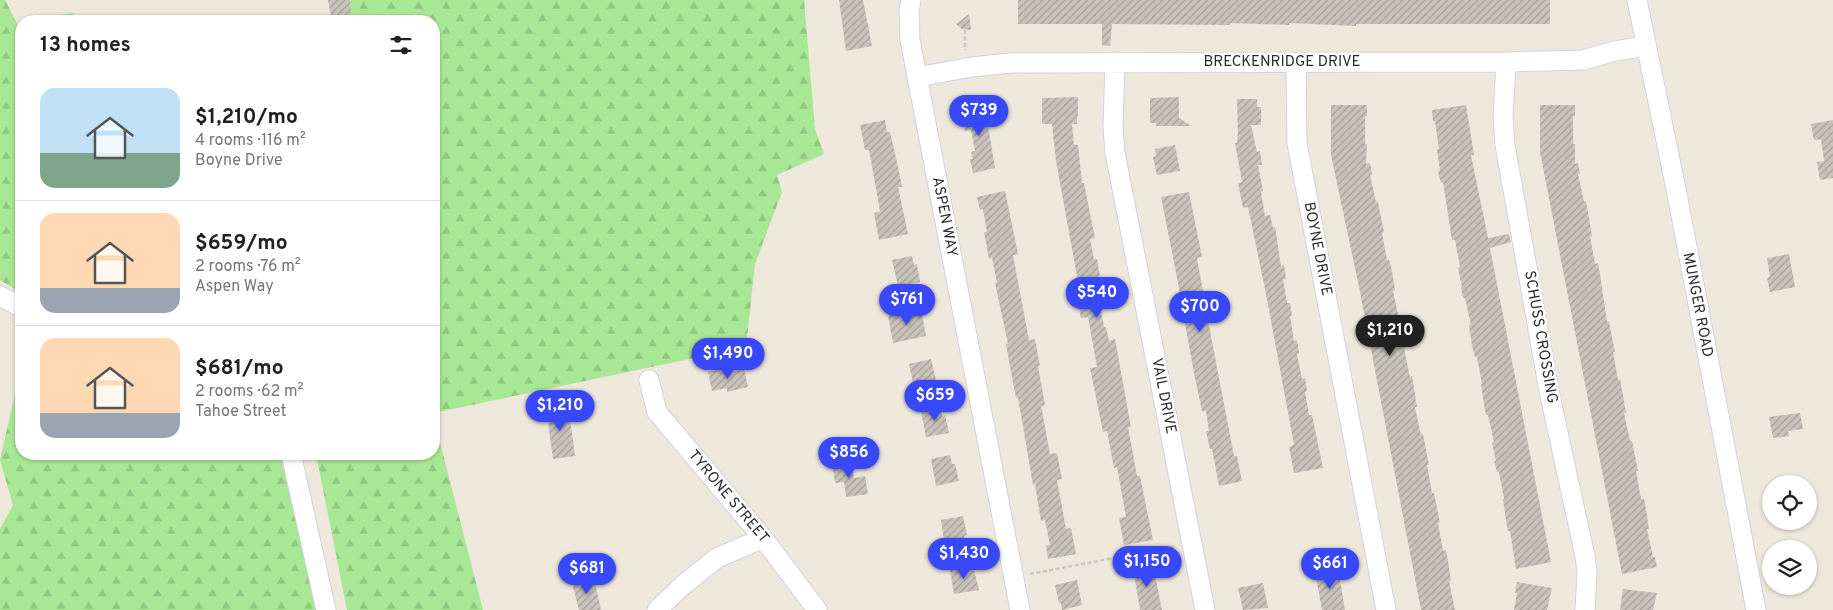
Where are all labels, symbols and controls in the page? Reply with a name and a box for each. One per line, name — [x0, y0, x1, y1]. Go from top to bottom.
icon: filters — [387, 31, 415, 59]
text: 13 homes — [40, 32, 131, 59]
street label: BRECKENRIDGE DRIVE — [1203, 53, 1361, 72]
pin: $739 — [949, 94, 1009, 137]
text: $739 — [960, 101, 998, 121]
text: $1,210/mo — [195, 104, 298, 131]
icon: home — [80, 108, 140, 168]
text: 4 rooms · 116 m² — [195, 131, 306, 151]
text: Boyne Drive — [195, 151, 283, 171]
street label: ASPEN WAY — [927, 175, 961, 259]
street label: BOYNE DRIVE — [1299, 200, 1335, 298]
text: $659/mo — [195, 230, 288, 257]
icon: home — [80, 233, 140, 293]
street label: MUNGER ROAD — [1678, 251, 1716, 359]
text: 2 rooms · 76 m² — [195, 257, 301, 277]
street label: SCHUSS CROSSING — [1519, 269, 1561, 405]
pin: $540 — [1067, 276, 1127, 319]
text: Aspen Way — [195, 277, 274, 297]
text: $540 — [1077, 283, 1117, 303]
pin: $761 — [877, 284, 937, 326]
text: $761 — [890, 290, 924, 310]
pin: $700 — [1170, 290, 1230, 333]
text: $700 — [1180, 297, 1220, 317]
pin: $1,210 — [1349, 314, 1431, 357]
text: $1,210 — [1367, 321, 1413, 341]
pin: $1,490 — [687, 338, 769, 380]
text: $1,490 — [703, 344, 753, 364]
text: $681/mo — [195, 355, 284, 382]
street label: VAIL DRIVE — [1146, 356, 1180, 436]
icon: home — [80, 358, 140, 418]
pin: $659 — [905, 380, 965, 422]
text: 2 rooms · 62 m² — [195, 382, 303, 402]
text: $659 — [915, 386, 955, 406]
pin: $1,210 — [519, 390, 601, 432]
text: $1,210 — [537, 396, 583, 416]
text: Tahoe Street — [195, 402, 287, 422]
pin: $856 — [819, 436, 879, 479]
text: $856 — [829, 443, 869, 463]
street label: TYRONE STREET — [684, 447, 772, 547]
map controls — [1762, 475, 1817, 595]
button: locate — [1762, 475, 1817, 530]
pin: $1,430 — [923, 538, 1005, 580]
button: layers — [1762, 540, 1817, 595]
text: $1,430 — [939, 544, 989, 564]
pin: $1,150 — [1106, 546, 1188, 588]
pin: $661 — [1300, 548, 1360, 590]
pin: $681 — [557, 552, 617, 595]
text: $1,150 — [1124, 552, 1170, 572]
text: $661 — [1312, 554, 1348, 574]
text: $681 — [569, 559, 605, 579]

